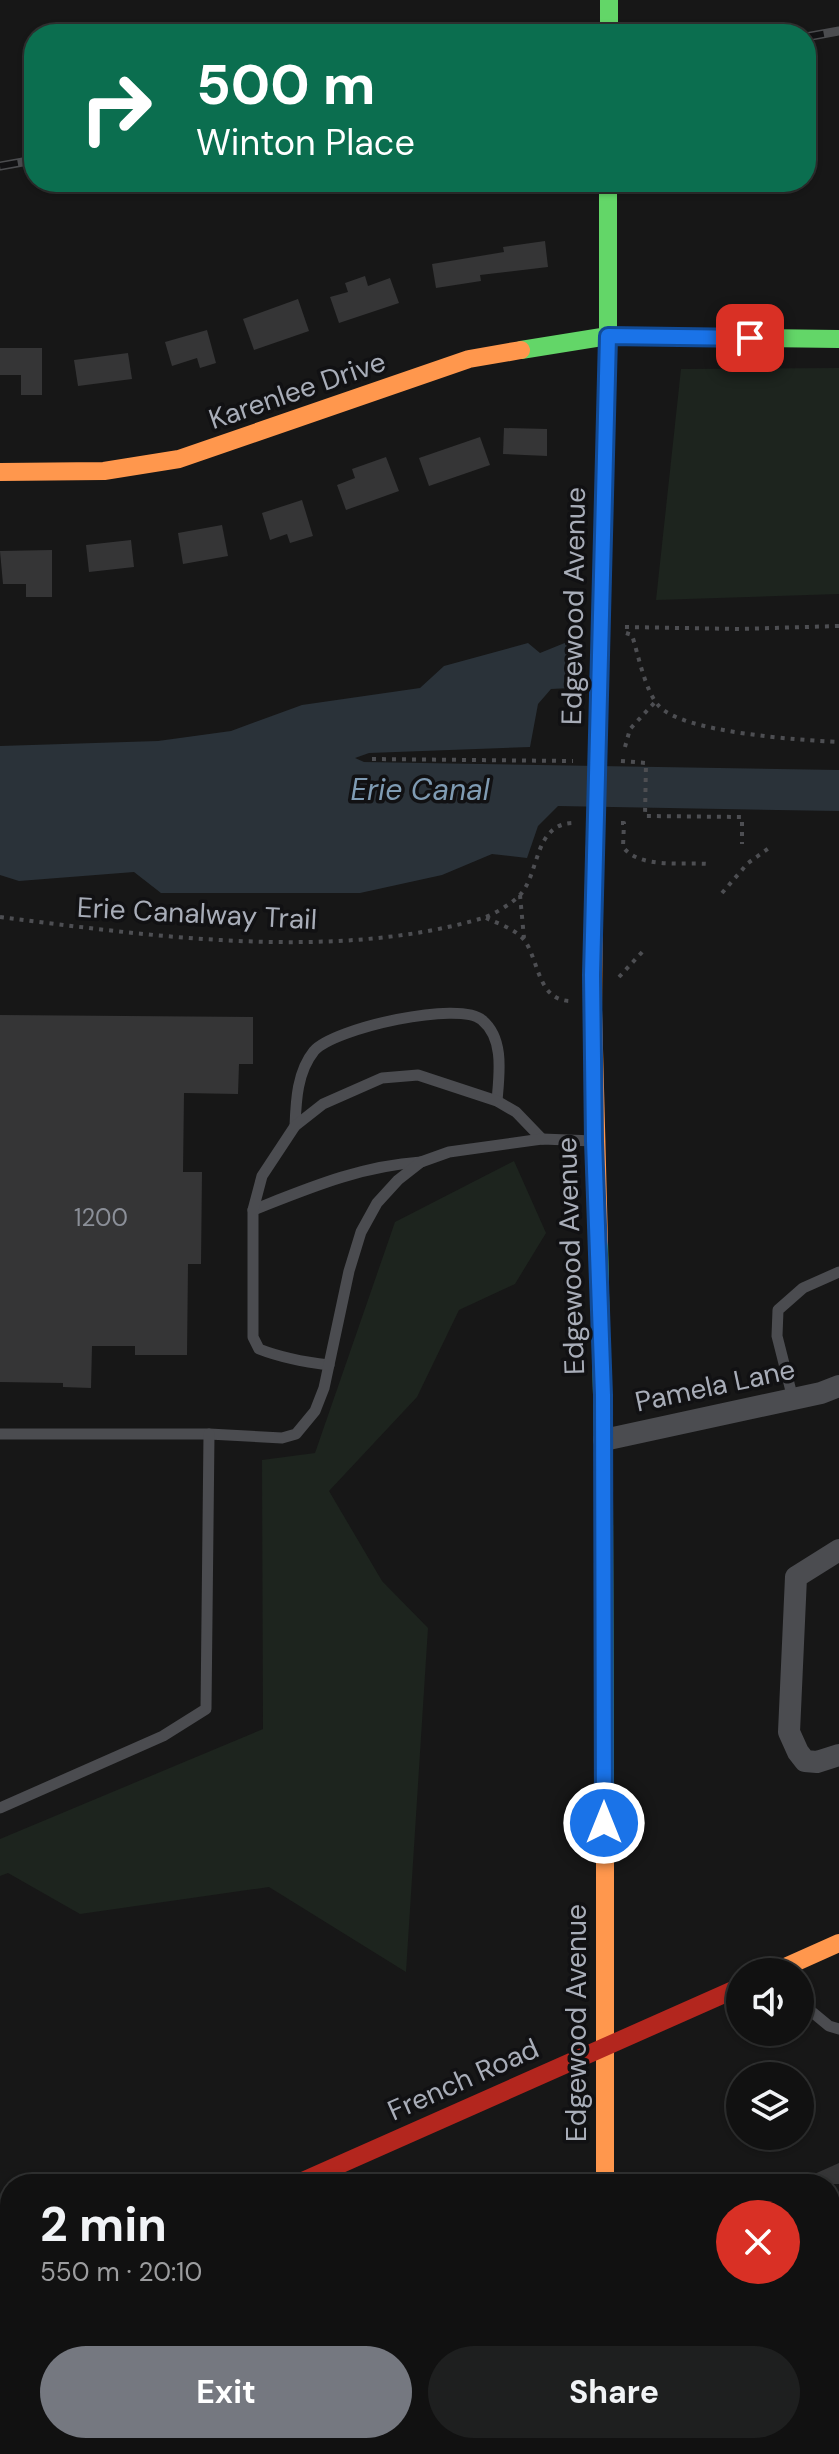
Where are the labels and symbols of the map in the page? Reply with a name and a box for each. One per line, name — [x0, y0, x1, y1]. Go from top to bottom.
pin — [716, 304, 784, 372]
street label: Karenlee Drive — [204, 343, 390, 438]
street label: Edgewood Avenue — [553, 487, 594, 725]
water label: Erie Canal — [351, 770, 491, 809]
street label: Erie Canalway Trail — [76, 889, 318, 938]
street label: Edgewood Avenue — [548, 1136, 593, 1376]
house number: 1200 — [74, 1202, 128, 1233]
street label: Pamela Lane — [632, 1350, 798, 1420]
position arrow — [562, 1781, 646, 1865]
street label: Edgewood Avenue — [558, 1904, 595, 2142]
street label: French Road — [382, 2030, 545, 2129]

